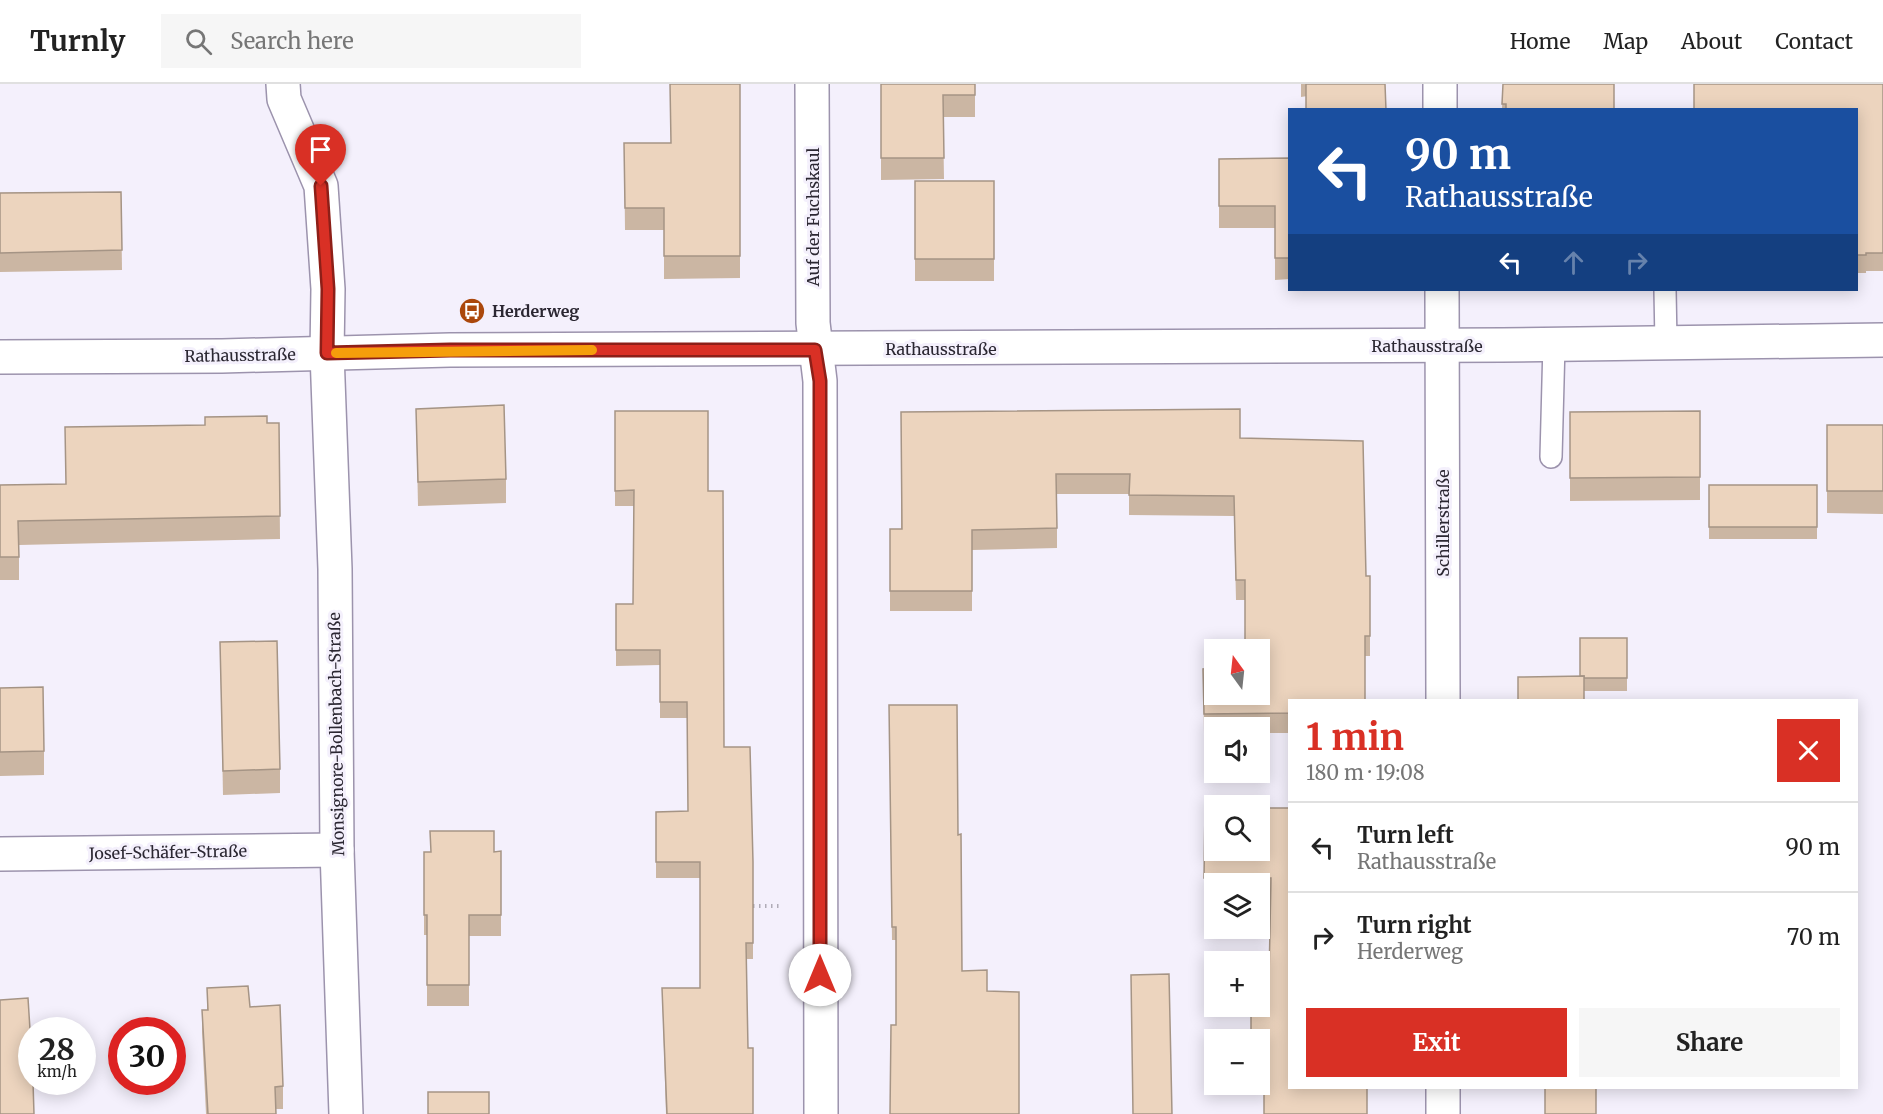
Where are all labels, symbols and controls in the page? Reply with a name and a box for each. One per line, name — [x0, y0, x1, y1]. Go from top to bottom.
search box — [161, 14, 581, 68]
text: Turnly — [30, 23, 125, 59]
icon: search — [182, 25, 215, 58]
text: Search here — [230, 27, 354, 55]
text: Home — [1510, 28, 1570, 55]
text: Map — [1603, 28, 1648, 55]
text: About — [1681, 28, 1742, 55]
text: Contact — [1775, 28, 1853, 55]
pin — [295, 124, 346, 186]
text: 90 m — [1405, 128, 1511, 180]
icon: left — [1306, 132, 1384, 210]
icon: arrive — [304, 133, 337, 166]
street label: Auf der Fuchskaul — [803, 148, 823, 287]
text: Rathausstraße — [1405, 180, 1593, 214]
icon: left — [1494, 246, 1527, 279]
icon: ahead — [1557, 246, 1590, 279]
icon: right — [1620, 246, 1653, 279]
bus stop icon: Herderweg — [457, 296, 487, 326]
place label: Herderweg — [492, 301, 579, 321]
street label: Rathausstraße — [1371, 336, 1483, 356]
street label: Rathausstraße — [885, 339, 997, 359]
street label: Rathausstraße — [184, 344, 296, 366]
street label: Schillerstraße — [1433, 469, 1453, 577]
street label: Monsignore-Bollenbach-Straße — [324, 612, 348, 856]
north arrow — [1204, 639, 1270, 705]
map controls — [1204, 639, 1270, 1095]
text: 1 min — [1306, 715, 1404, 760]
button: sound — [1204, 717, 1270, 783]
button: close — [1777, 719, 1840, 782]
text: 180 m · 19:08 — [1306, 760, 1425, 785]
button: search — [1204, 795, 1270, 861]
text: Turn left — [1357, 821, 1454, 849]
icon: left — [1306, 831, 1339, 864]
text: 90 m — [1785, 833, 1840, 861]
street label: Josef-Schäfer-Straße — [88, 841, 247, 863]
text: Rathausstraße — [1357, 849, 1496, 874]
button: layers — [1204, 873, 1270, 939]
text: Turn right — [1357, 911, 1471, 939]
icon: right — [1306, 921, 1339, 954]
text: 70 m — [1787, 923, 1840, 951]
text: Herderweg — [1357, 939, 1463, 964]
position arrow — [788, 943, 852, 1007]
button: + — [1204, 951, 1270, 1017]
button: Exit — [1306, 1008, 1567, 1077]
button: Share — [1579, 1008, 1840, 1077]
speed limit sign: 30 — [108, 1017, 186, 1095]
button: − — [1204, 1029, 1270, 1095]
text: 28 — [39, 1030, 75, 1068]
text: km/h — [37, 1062, 77, 1081]

